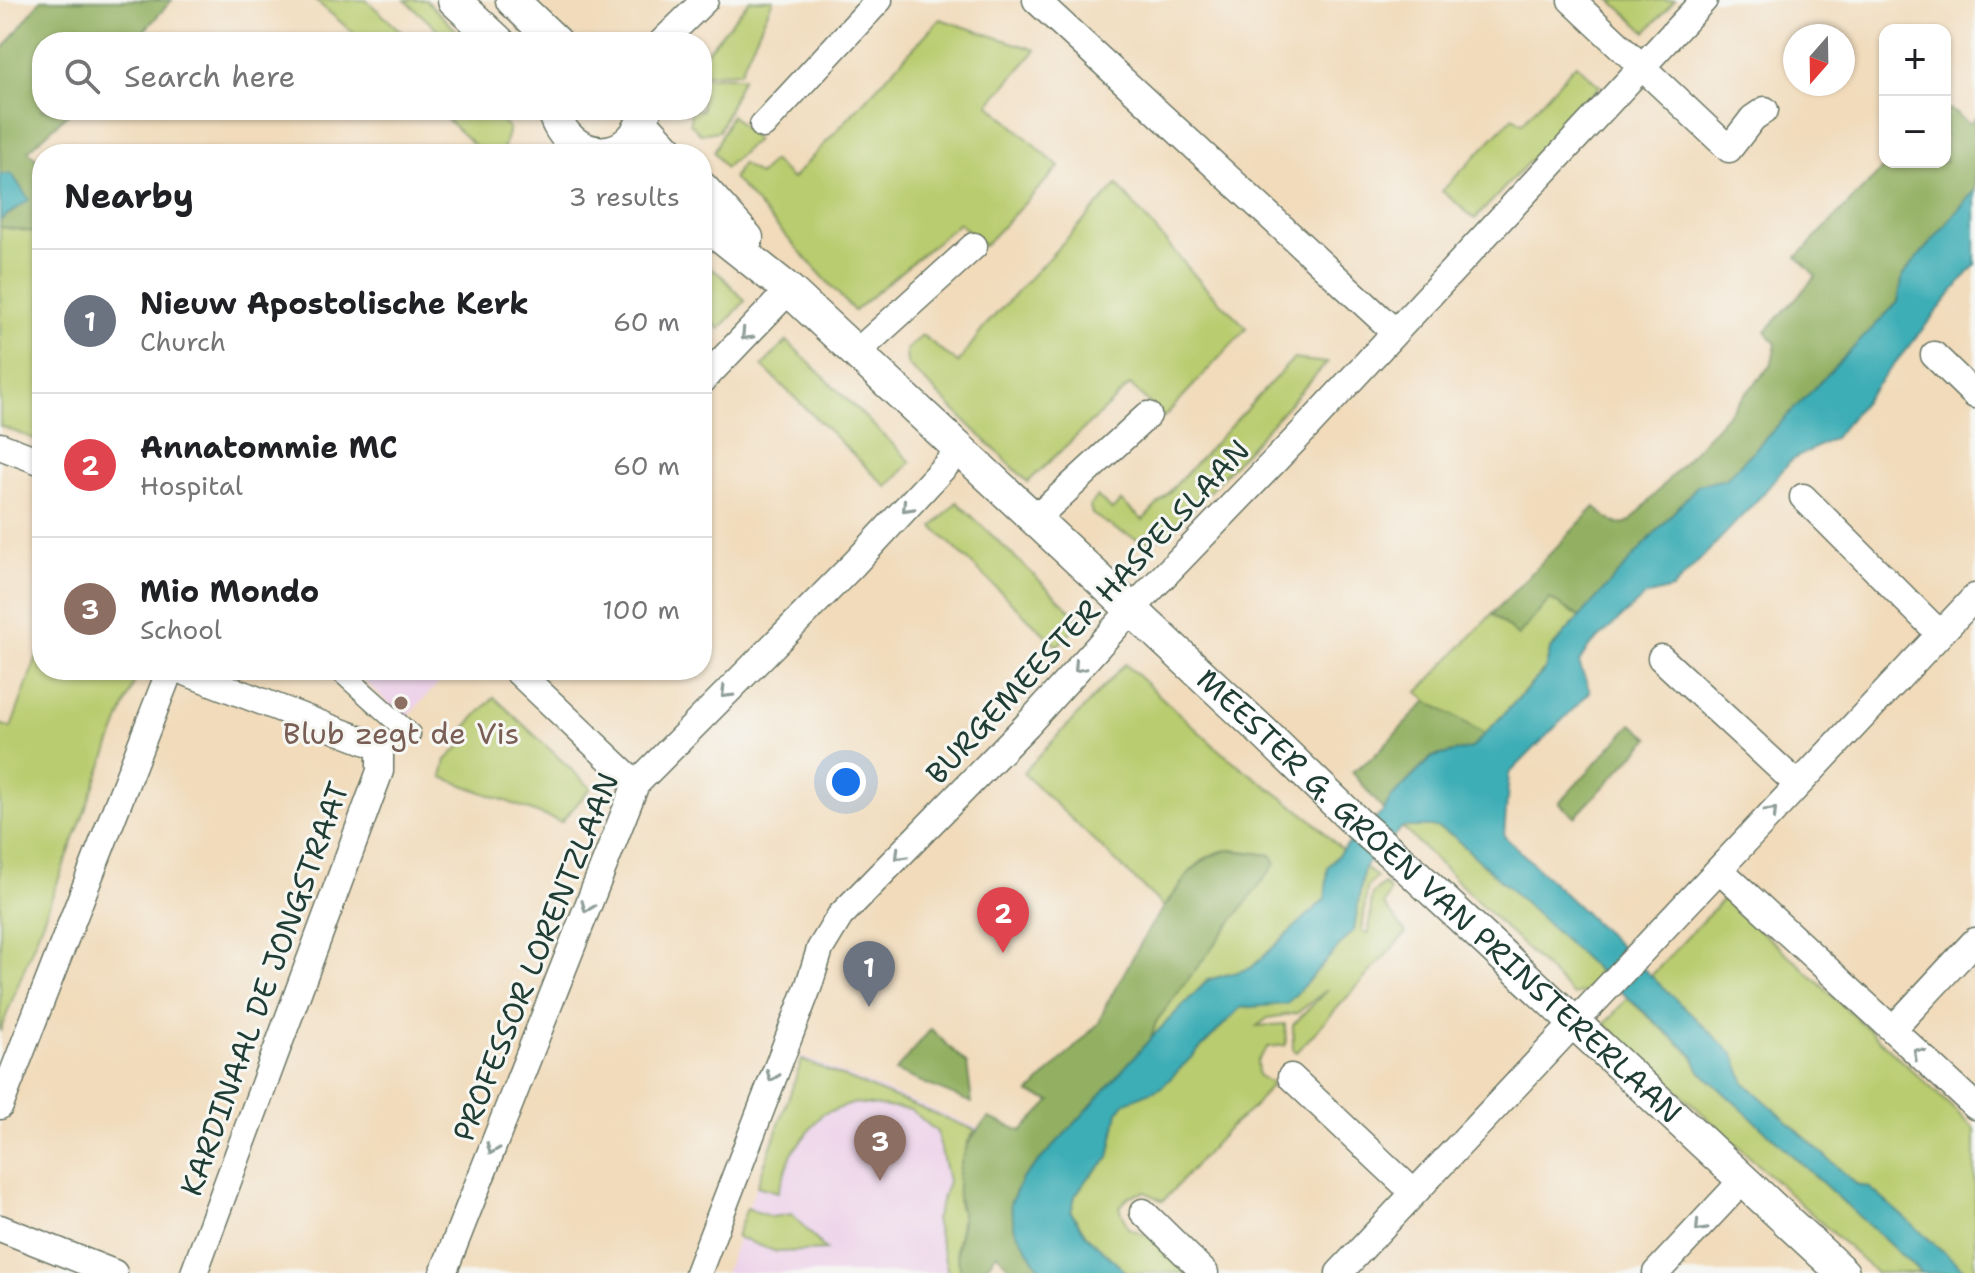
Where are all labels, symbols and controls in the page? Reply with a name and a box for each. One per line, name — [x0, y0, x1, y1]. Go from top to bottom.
north arrow — [1783, 24, 1855, 96]
map controls — [1879, 24, 1951, 168]
button: + — [1879, 24, 1951, 96]
search box — [32, 32, 712, 120]
icon: search — [60, 54, 104, 98]
text: Search here — [124, 56, 295, 97]
button: − — [1879, 96, 1951, 168]
text: Nearby — [64, 173, 194, 219]
text: 3 results — [568, 179, 680, 214]
text: Nieuw Apostolische Kerk — [140, 283, 529, 324]
text: 1 — [84, 304, 96, 339]
text: 60 m — [613, 304, 680, 339]
text: Church — [140, 324, 226, 359]
one-way arrow — [741, 326, 755, 341]
text: Annatommie MC — [140, 427, 398, 468]
street label: BURGEMEESTER HASPELSLAAN — [917, 430, 1259, 793]
text: 2 — [81, 448, 99, 483]
text: 60 m — [613, 448, 680, 483]
text: Hospital — [140, 468, 243, 503]
one-way arrow — [902, 498, 917, 512]
text: Mio Mondo — [140, 571, 319, 612]
text: 3 — [81, 592, 99, 627]
text: 100 m — [602, 592, 680, 627]
text: School — [140, 612, 222, 647]
one-way arrow — [1075, 658, 1089, 673]
street label: MEESTER G. GROEN VAN PRINSTERERLAAN — [1188, 659, 1691, 1133]
one-way arrow — [721, 684, 735, 698]
marker: Blub zegt de Vis — [392, 694, 410, 712]
place label: Blub zegt de Vis — [283, 713, 519, 754]
your location — [826, 762, 866, 802]
street label: PROFESSOR LORENTZLAAN — [443, 766, 628, 1147]
street label: KARDINAAL DE JONGSTRAAT — [170, 776, 359, 1202]
one-way arrow — [1763, 807, 1778, 821]
one-way arrow — [895, 846, 909, 860]
pin: 2 — [977, 887, 1029, 953]
one-way arrow — [580, 899, 597, 913]
pin: 1 — [843, 941, 895, 1007]
one-way arrow — [1913, 1047, 1927, 1062]
one-way arrow — [766, 1068, 782, 1082]
pin: 3 — [854, 1115, 906, 1181]
one-way arrow — [485, 1141, 501, 1155]
one-way arrow — [1695, 1217, 1709, 1232]

